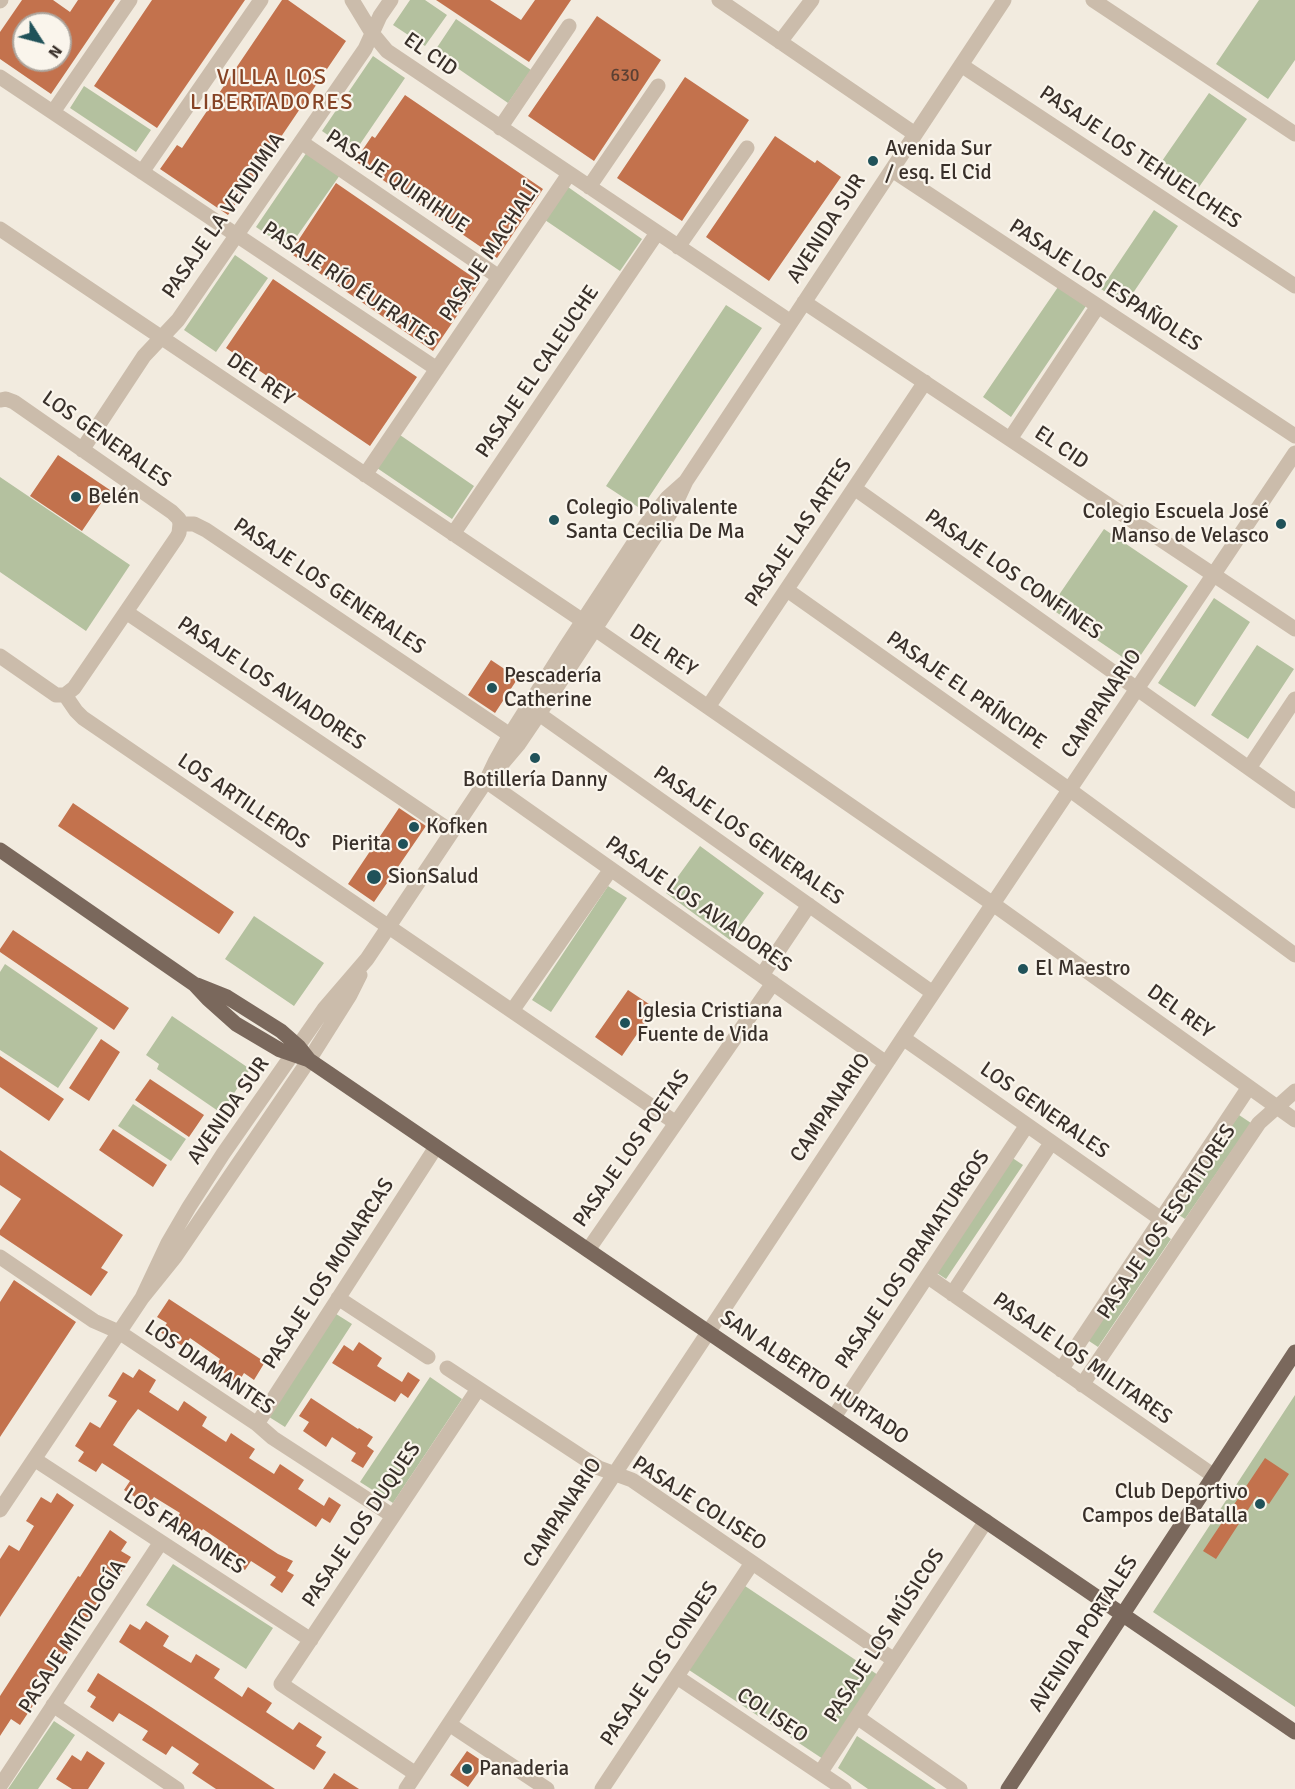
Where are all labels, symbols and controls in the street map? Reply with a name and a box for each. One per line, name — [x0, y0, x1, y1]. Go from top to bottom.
north arrow — [12, 12, 72, 72]
street label: EL CID — [398, 28, 462, 82]
text: N — [44, 41, 66, 62]
district label: VILLA LOS LIBERTADORES — [190, 65, 354, 116]
house number: 630 — [610, 65, 640, 87]
street label: PASAJE LOS TEHUELCHES — [1034, 81, 1246, 235]
street label: PASAJE QUIRIHUE — [321, 125, 473, 239]
street label: PASAJE LA VENDIMIA — [157, 128, 291, 304]
place label: Avenida Sur / esq. El Cid — [885, 136, 992, 186]
marker: Avenida Sur / esq. El Cid — [866, 154, 880, 168]
street label: AVENIDA SUR — [782, 170, 872, 288]
street label: PASAJE MACHALÍ — [435, 179, 545, 327]
street label: PASAJE LOS ESPAÑOLES — [1004, 214, 1206, 358]
street label: PASAJE RÍO ÉUFRATES — [257, 217, 443, 353]
street label: PASAJE EL CALEUCHE — [471, 281, 605, 463]
street label: DEL REY — [221, 348, 299, 412]
street label: LOS GENERALES — [37, 386, 175, 494]
street label: EL CID — [1029, 421, 1093, 475]
street label: PASAJE LAS ARTES — [740, 454, 858, 612]
place label: Belén — [88, 484, 139, 510]
marker: Belén — [69, 490, 83, 504]
place label: Colegio Polivalente Santa Cecilia De Ma — [566, 495, 745, 545]
place label: Colegio Escuela José Manso de Velasco — [1082, 499, 1269, 549]
street label: PASAJE LOS CONFINES — [920, 504, 1106, 646]
street label: PASAJE LOS GENERALES — [228, 513, 430, 661]
marker: Colegio Polivalente Santa Cecilia De Ma — [547, 513, 561, 527]
marker: Colegio Escuela José Manso de Velasco — [1274, 517, 1288, 531]
street label: PASAJE LOS AVIADORES — [172, 612, 370, 756]
street label: DEL REY — [624, 619, 702, 683]
street label: PASAJE EL PRÍNCIPE — [881, 626, 1051, 756]
street label: CAMPANARIO — [1056, 645, 1148, 763]
place label: Pescadería Catherine — [504, 663, 602, 713]
marker: Pescadería Catherine — [485, 681, 499, 695]
street label: LOS ARTILLEROS — [172, 749, 314, 855]
marker: Botillería Danny — [528, 751, 542, 765]
street label: PASAJE LOS GENERALES — [648, 761, 848, 911]
place label: Botillería Danny — [463, 767, 607, 793]
place label: Kofken — [426, 814, 488, 840]
marker: Kofken — [407, 820, 421, 834]
place label: Pierita — [331, 831, 391, 857]
street label: PASAJE LOS AVIADORES — [600, 831, 796, 979]
marker: Pierita — [396, 837, 410, 851]
place label: SionSalud — [388, 864, 479, 890]
marker: SionSalud — [365, 868, 383, 886]
place label: El Maestro — [1035, 956, 1130, 982]
marker: El Maestro — [1016, 962, 1030, 976]
street label: DEL REY — [1142, 979, 1218, 1045]
place label: Iglesia Cristiana Fuente de Vida — [637, 998, 783, 1048]
marker: Iglesia Cristiana Fuente de Vida — [618, 1016, 632, 1030]
street label: CAMPANARIO — [785, 1049, 877, 1167]
street label: AVENIDA SUR — [183, 1052, 275, 1170]
street label: LOS GENERALES — [975, 1057, 1113, 1165]
street label: PASAJE LOS POETAS — [568, 1066, 696, 1232]
street label: PASAJE LOS ESCRITORES — [1092, 1120, 1242, 1324]
street label: PASAJE LOS DRAMATURGOS — [830, 1146, 996, 1374]
street label: PASAJE LOS MONARCAS — [258, 1174, 400, 1374]
street label: PASAJE LOS MILITARES — [988, 1288, 1176, 1430]
street label: SAN ALBERTO HURTADO — [715, 1305, 913, 1451]
street label: LOS DIAMANTES — [139, 1315, 279, 1421]
street label: PASAJE LOS DUQUES — [297, 1438, 427, 1612]
street label: PASAJE COLISEO — [627, 1451, 771, 1557]
street label: CAMPANARIO — [518, 1453, 608, 1573]
place label: Club Deportivo Campos de Batalla — [1082, 1479, 1248, 1529]
street label: LOS FARAONES — [119, 1483, 249, 1581]
marker: Club Deportivo Campos de Batalla — [1253, 1497, 1267, 1511]
street label: PASAJE LOS MÚSICOS — [820, 1545, 950, 1727]
street label: AVENIDA PORTALES — [1024, 1551, 1144, 1717]
street label: PASAJE MITOLOGÍA — [14, 1556, 132, 1718]
street label: PASAJE LOS CONDES — [596, 1577, 724, 1751]
street label: COLISEO — [732, 1683, 812, 1749]
place label: Panaderia — [479, 1756, 569, 1782]
marker: Panaderia — [460, 1762, 474, 1776]

